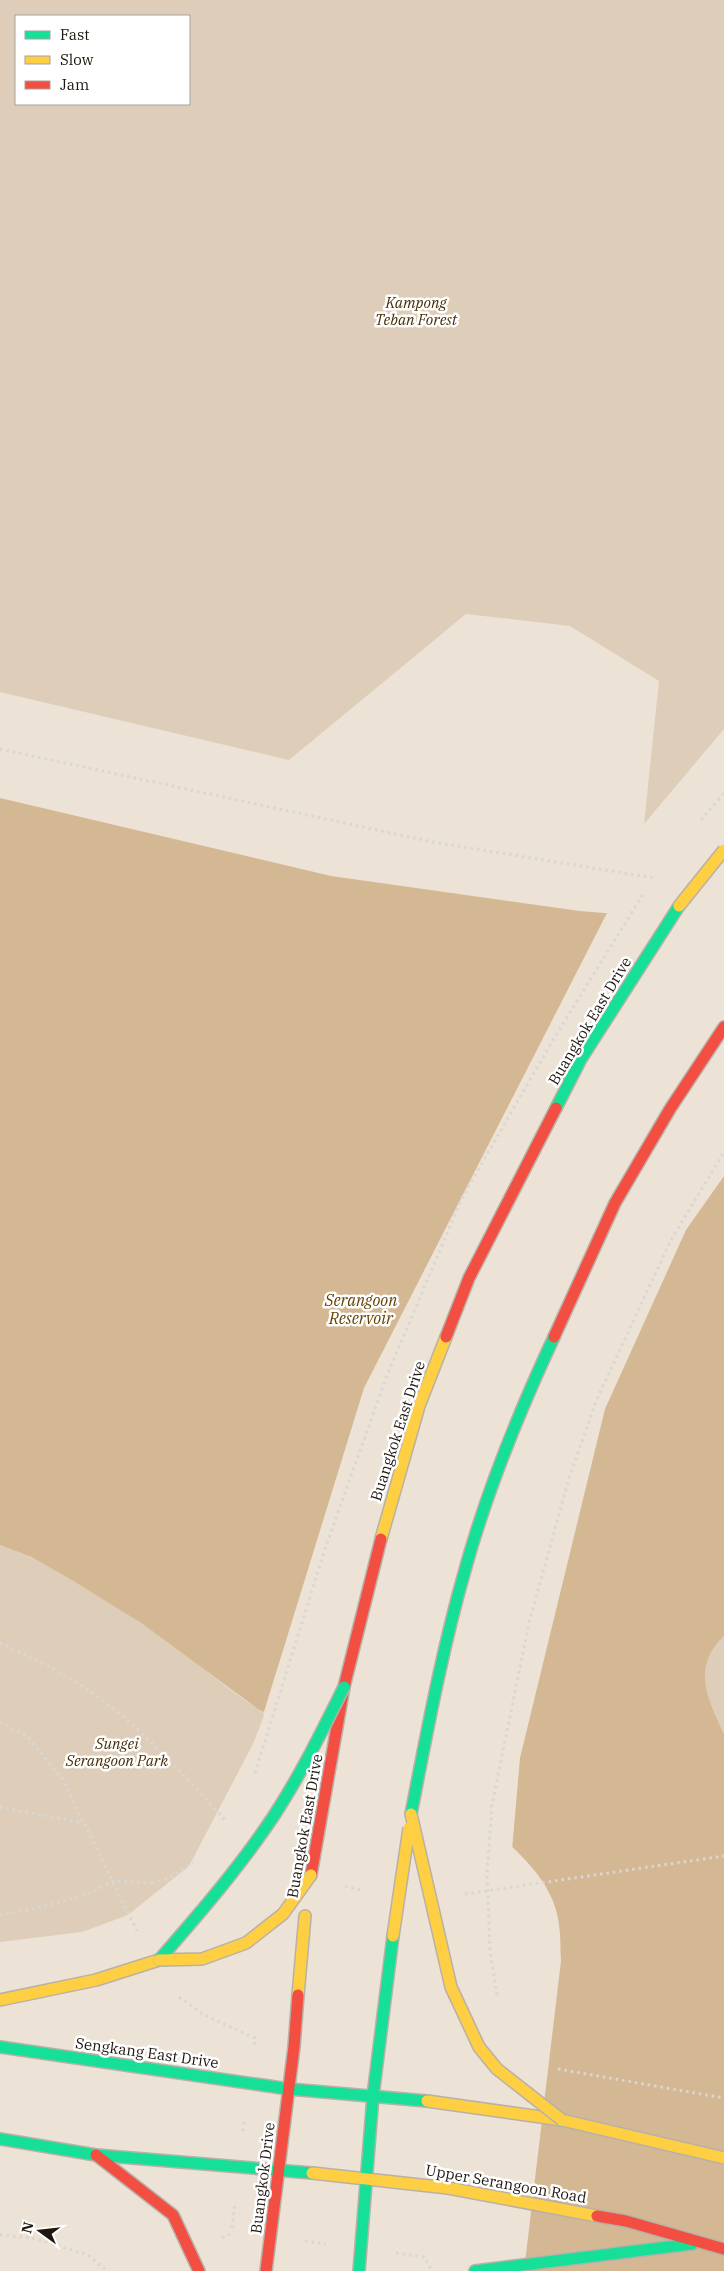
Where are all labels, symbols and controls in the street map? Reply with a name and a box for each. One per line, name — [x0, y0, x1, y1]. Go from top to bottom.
legend — [15, 15, 190, 105]
text: Fast — [60, 25, 90, 44]
text: Slow — [60, 50, 94, 69]
text: Jam — [60, 75, 89, 94]
park label: Kampong Teban Forest — [375, 293, 458, 329]
street label: Buangkok East Drive — [544, 953, 635, 1088]
water label: Serangoon Reservoir — [324, 1290, 397, 1328]
street label: Buangkok East Drive — [366, 1358, 429, 1503]
park label: Sungei Serangoon Park — [65, 1734, 168, 1770]
street label: Buangkok East Drive — [282, 1752, 327, 1899]
street label: Sengkang East Drive — [74, 2033, 220, 2072]
street label: Buangkok Drive — [246, 2121, 279, 2235]
street label: Upper Serangoon Road — [424, 2160, 588, 2207]
north arrow — [15, 2206, 65, 2256]
text: N — [17, 2220, 38, 2235]

